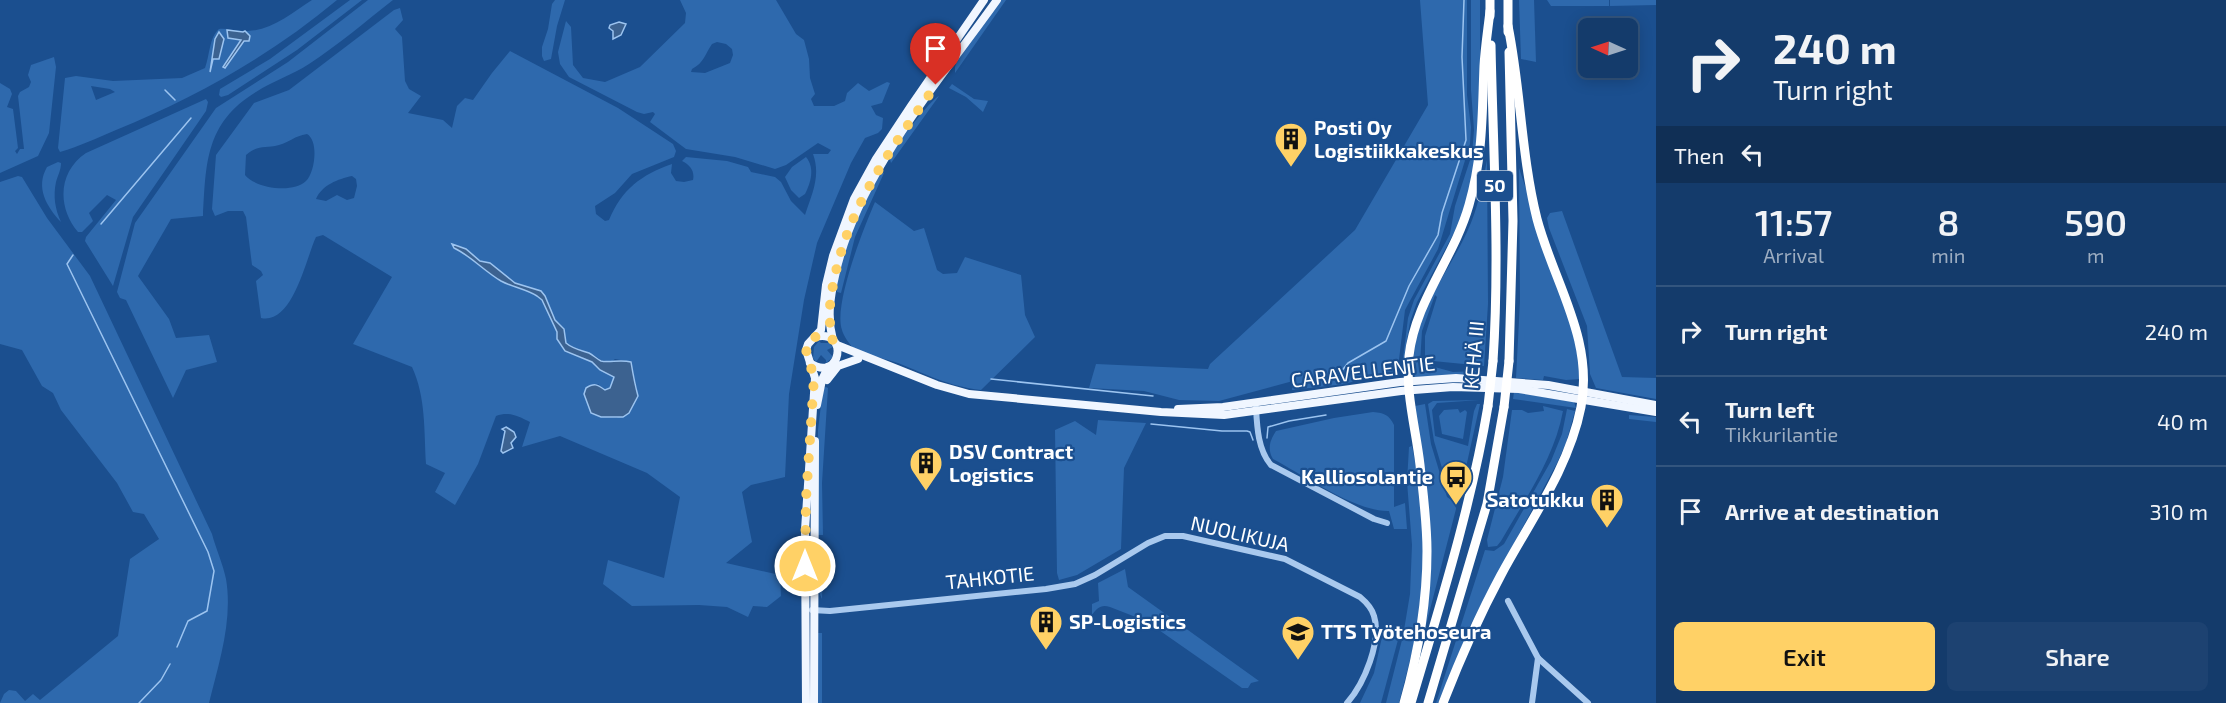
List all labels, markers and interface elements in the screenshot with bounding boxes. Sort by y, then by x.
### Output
north arrow [1578,18,1638,78]
map controls [1578,18,1638,78]
text: 240 m [1773,22,1897,72]
pin [910,23,961,85]
icon: right [1674,24,1752,102]
icon: arrive [919,32,952,65]
text: Turn right [1773,73,1893,105]
place label: Posti Oy Logistiikkakeskus [1314,115,1484,162]
building icon: Posti Oy Logistiikkakeskus [1273,121,1309,168]
icon: left [1736,138,1769,171]
text: Then [1674,142,1724,168]
road number: 50 [1477,171,1513,201]
text: 11:57 [1755,200,1832,243]
text: 8 [1937,200,1959,243]
text: 590 [2064,200,2127,243]
text: Arrival [1763,243,1824,267]
text: min [1931,243,1965,267]
text: m [2087,243,2104,267]
icon: right [1674,315,1707,348]
text: Turn right [1725,318,1827,344]
text: 240 m [2145,318,2208,344]
street label: KEHÄ III [1458,320,1488,390]
street label: CARAVELLENTIE [1289,350,1436,392]
text: Turn left [1725,396,1814,422]
icon: left [1674,405,1707,438]
text: 40 m [2157,408,2208,434]
text: Tikkurilantie [1725,422,1838,446]
place label: DSV Contract Logistics [949,439,1073,486]
building icon: DSV Contract Logistics [908,445,944,492]
bus stop icon: Kalliosolantie [1438,459,1474,506]
place label: Kalliosolantie [1301,464,1433,488]
building icon: Satotukku [1589,482,1625,529]
place label: Satotukku [1487,487,1584,511]
icon: arrive [1674,495,1707,528]
text: Arrive at destination [1725,498,1939,524]
text: 310 m [2150,498,2208,524]
street label: NUOLIKUJA [1189,510,1292,556]
position arrow [773,534,837,598]
street label: TAHKOTIE [945,560,1035,594]
building icon: SP-Logistics [1028,604,1064,651]
place label: SP-Logistics [1069,609,1186,633]
school or university icon: TTS Työtehoseura [1280,614,1316,661]
place label: TTS Työtehoseura [1321,619,1491,644]
button: Exit [1674,622,1935,691]
button: Share [1947,622,2208,691]

